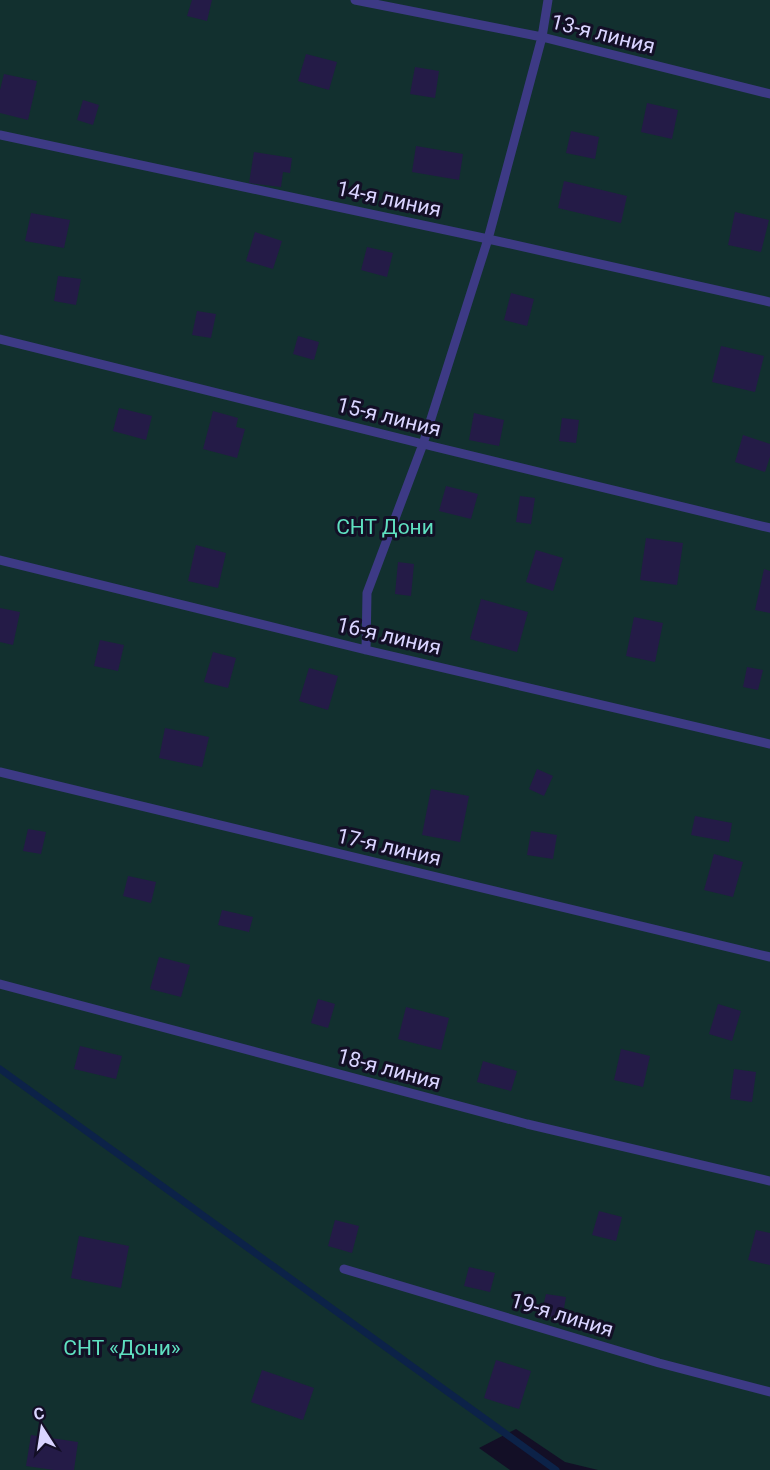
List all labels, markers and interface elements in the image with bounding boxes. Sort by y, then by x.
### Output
street label: 13-я линия [549,10,657,58]
street label: 14-я линия [335,176,443,222]
street label: 15-я линия [335,393,443,441]
park label: СНТ Дони [336,515,434,539]
street label: 16-я линия [335,612,443,660]
street label: 17-я линия [335,823,443,871]
street label: 18-я линия [335,1044,443,1094]
street label: 19-я линия [508,1288,616,1342]
park label: СНТ «Дони» [63,1336,181,1360]
north arrow [12,1398,72,1458]
text: С [32,1403,46,1424]

